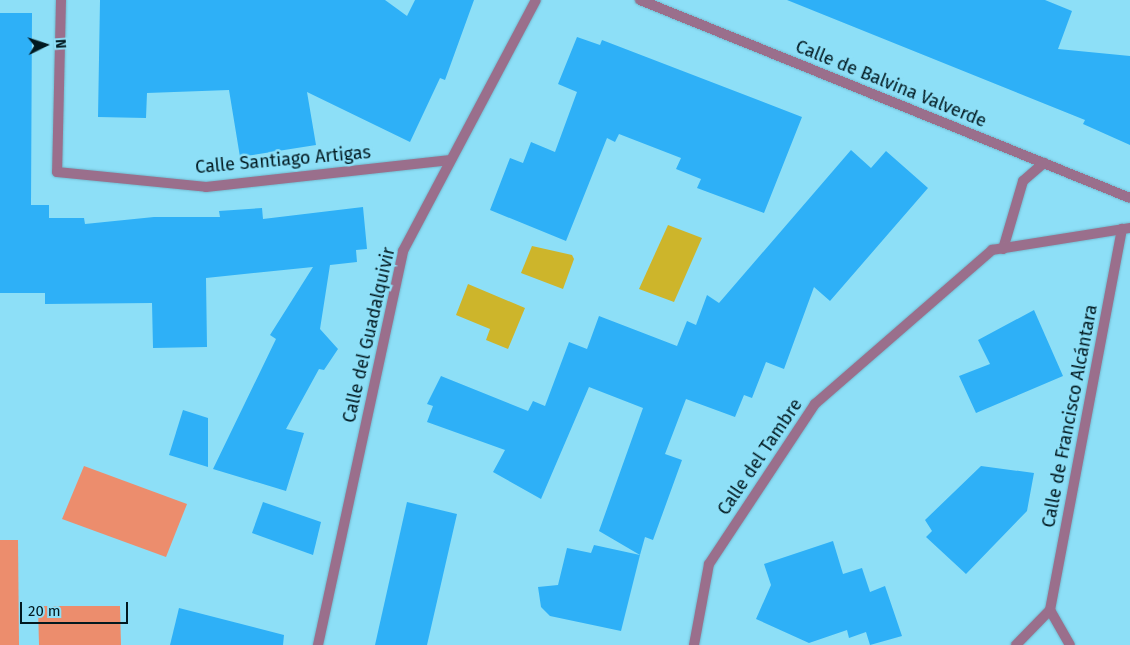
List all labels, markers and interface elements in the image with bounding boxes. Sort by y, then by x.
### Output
north arrow [20,20,70,70]
street label: Calle de Balvina Valverde [792,36,990,132]
text: N [52,39,69,49]
street label: Calle Santiago Artigas [194,142,372,178]
street label: Calle del Guadalquivir [338,245,400,425]
street label: Calle de Francisco Alcántara [1038,303,1102,529]
street label: Calle del Tambre [713,395,807,519]
scale bar [22,592,130,624]
text: 20 m [28,602,61,620]

